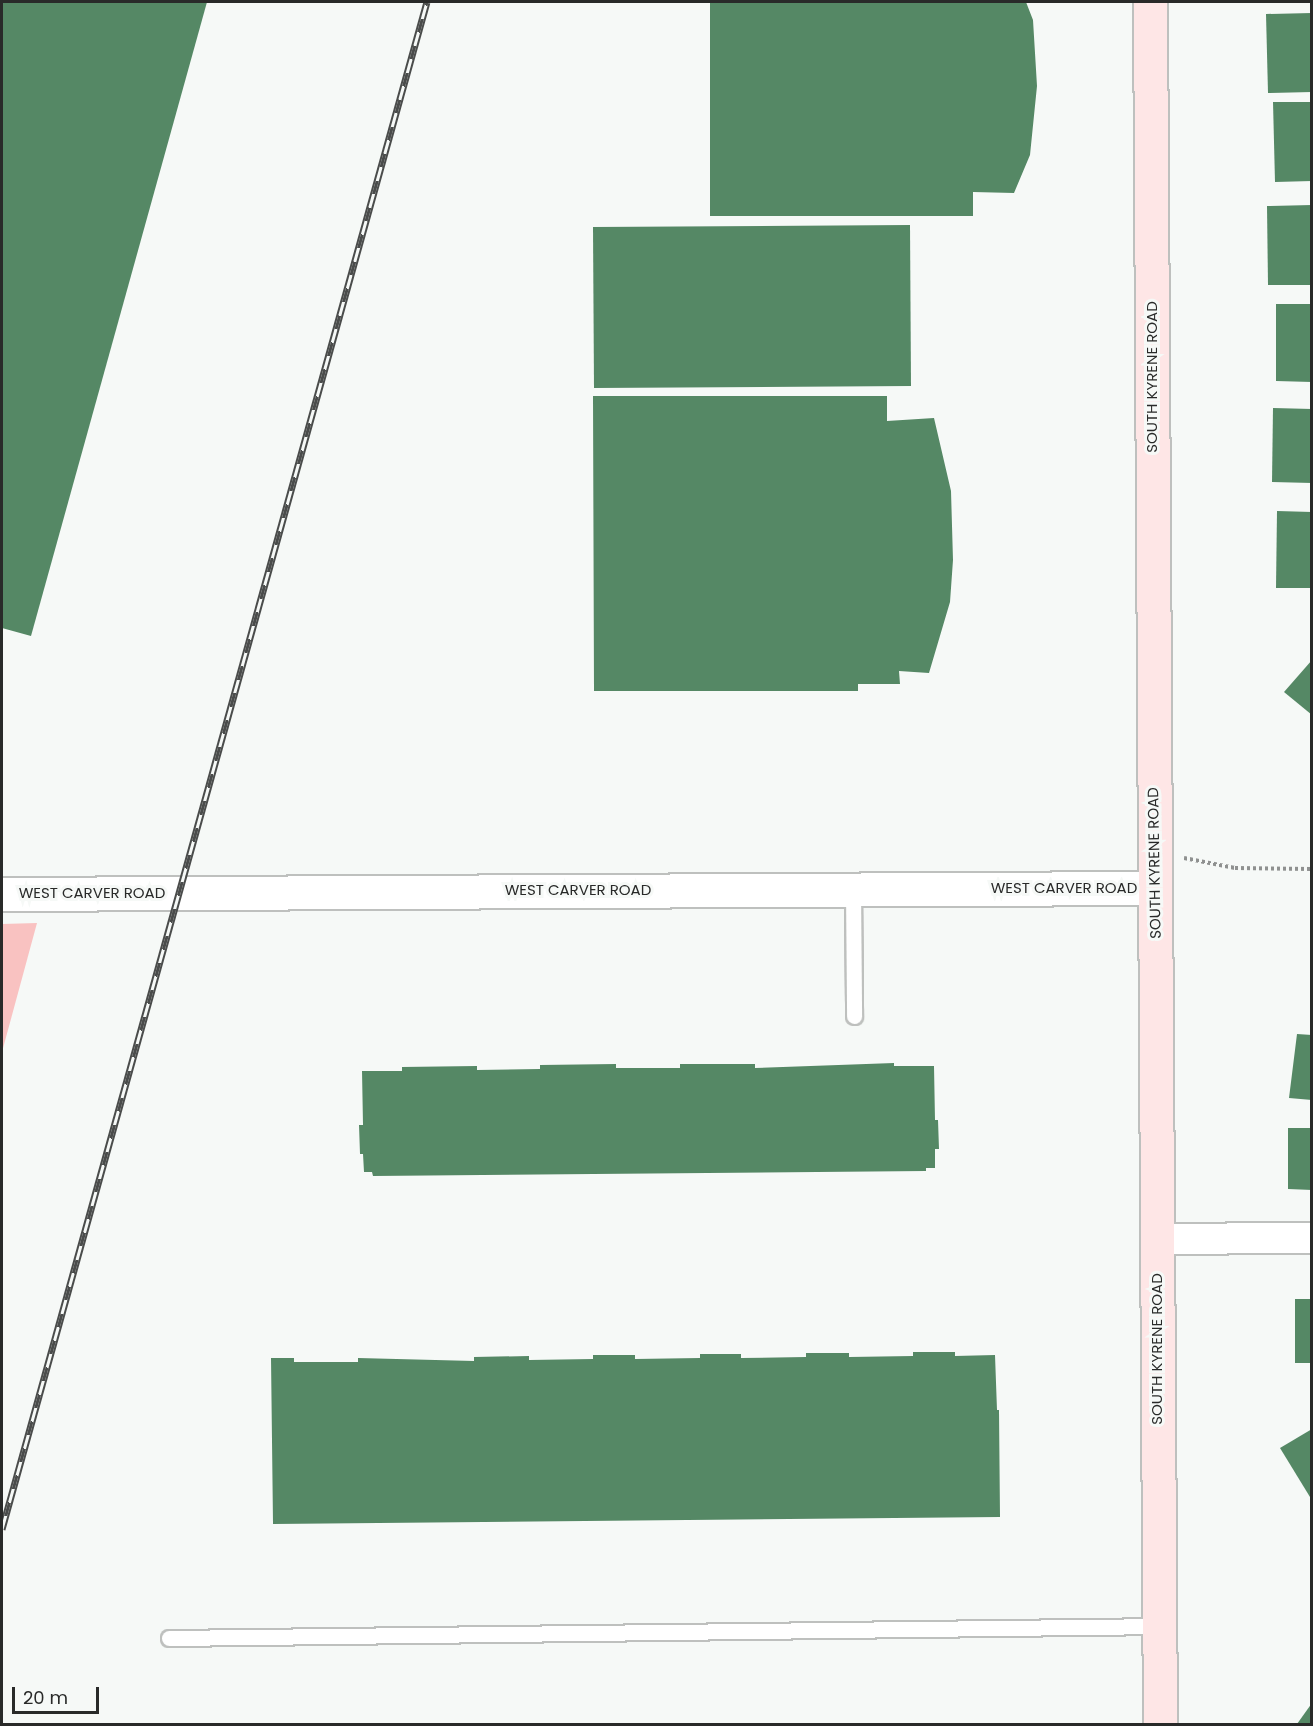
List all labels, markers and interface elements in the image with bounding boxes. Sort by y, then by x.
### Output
street label: SOUTH KYRENE ROAD [1143,301,1161,453]
street label: SOUTH KYRENE ROAD [1144,787,1164,939]
street label: WEST CARVER ROAD [991,879,1137,897]
street label: WEST CARVER ROAD [505,881,651,899]
street label: WEST CARVER ROAD [19,884,165,902]
street label: SOUTH KYRENE ROAD [1148,1273,1166,1425]
scale bar [15,1675,102,1713]
text: 20 m [23,1685,68,1710]

